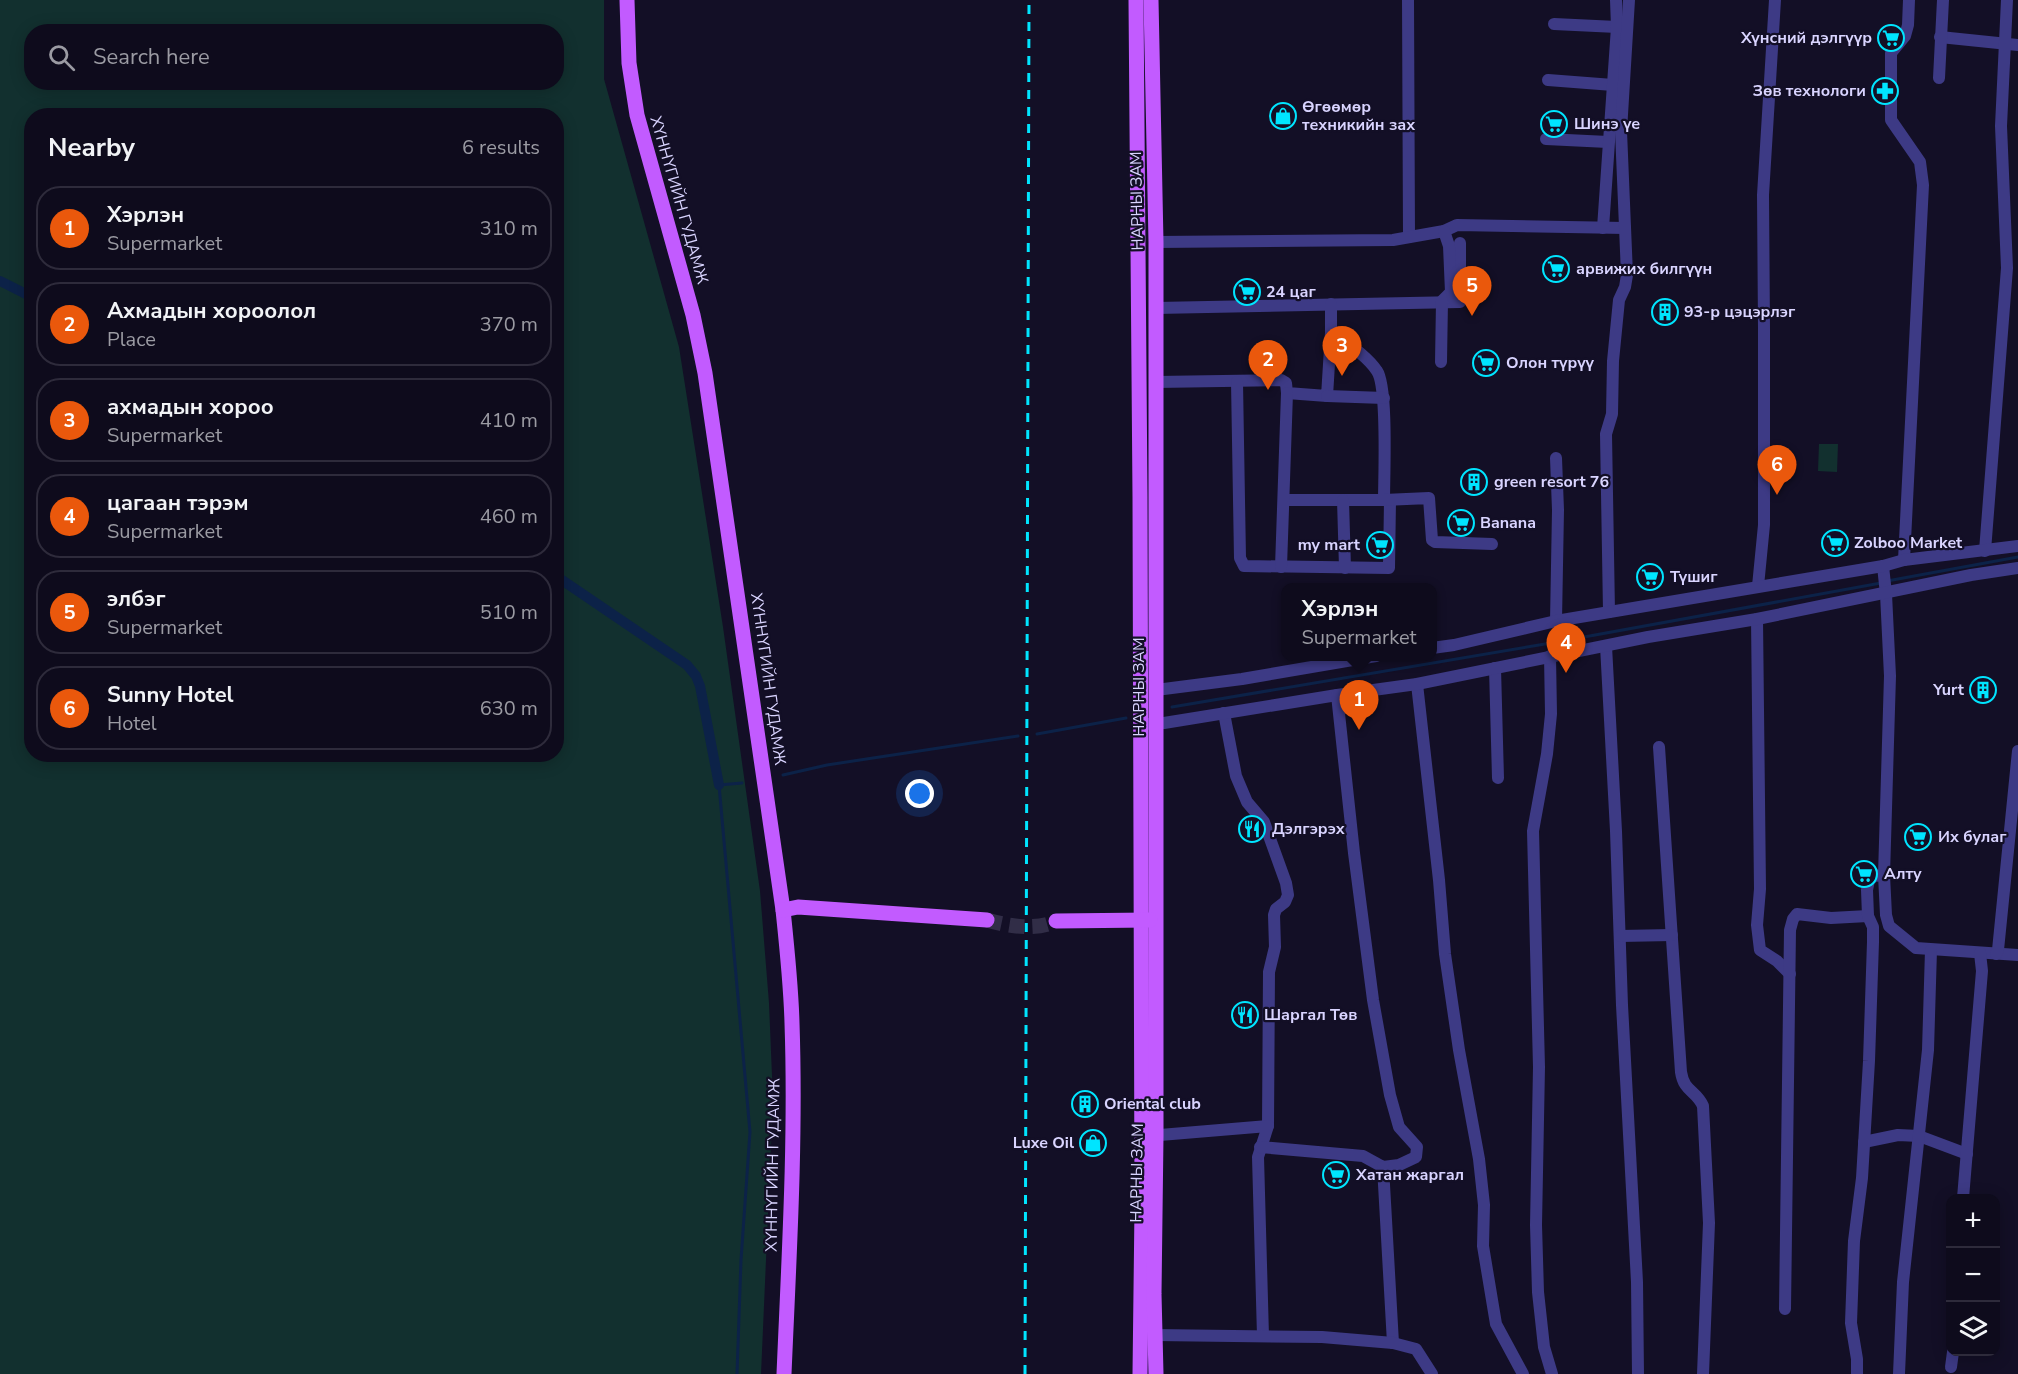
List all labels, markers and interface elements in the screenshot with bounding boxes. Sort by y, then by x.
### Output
supermarket icon: Хүнсний дэлгүүр [1876,23,1906,53]
search box [24,24,564,90]
place label: Хүнсний дэлгүүр [1740,27,1872,49]
icon: search [45,41,78,74]
text: Search here [93,42,210,72]
pharmacy icon: Зөв технологи [1870,76,1900,106]
place label: Зөв технологи [1753,80,1866,102]
place label: Өгөөмөр техникийн зах [1302,96,1415,136]
shop icon: Өгөөмөр техникийн зах [1268,101,1298,131]
supermarket icon: Шинэ үе [1539,109,1569,139]
street label: ХҮННҮГИЙН ГУДАМЖ [644,113,714,287]
place label: Шинэ үе [1574,113,1640,135]
text: Nearby [48,130,135,165]
text: 6 results [462,134,540,161]
street label: НАРНЫ ЗАМ [1125,151,1149,251]
text: Хэрлэн [107,200,184,230]
text: 1 [64,215,76,242]
text: 310 m [480,215,538,242]
text: Supermarket [107,230,222,257]
supermarket icon: арвижих билгүүн [1541,254,1571,284]
place label: арвижих билгүүн [1576,258,1712,280]
pin: 5 [1452,266,1492,316]
supermarket icon: 24 цаг [1232,277,1262,307]
place label: 24 цаг [1266,281,1316,303]
text: Ахмадын хороолол [107,296,316,326]
building icon: 93-р цэцэрлэг [1650,297,1680,327]
place label: 93-р цэцэрлэг [1684,301,1796,323]
text: 2 [64,311,76,338]
text: 370 m [480,311,538,338]
text: Place [107,326,156,353]
pin: 3 [1322,326,1362,376]
pin: 2 [1248,340,1288,390]
supermarket icon: Олон түрүү [1471,348,1501,378]
place label: Олон түрүү [1506,352,1595,374]
text: ахмадын хороо [107,392,274,422]
text: 3 [64,407,76,434]
text: 410 m [480,407,538,434]
text: Supermarket [107,422,222,449]
pin: 6 [1758,446,1796,495]
building icon: green resort 76 [1459,467,1489,497]
place label: green resort 76 [1494,471,1609,493]
text: цагаан тэрэм [107,488,249,518]
text: 4 [64,503,76,530]
text: 460 m [480,503,538,530]
supermarket icon: Banana [1446,508,1476,538]
place label: Banana [1480,512,1536,534]
text: Supermarket [107,518,222,545]
supermarket icon: Zolboo Market [1820,528,1850,558]
supermarket icon: my mart [1365,530,1395,560]
place label: Zolboo Market [1854,532,1963,554]
place label: my mart [1298,534,1361,556]
supermarket icon: Түшиг [1635,562,1665,592]
place label: Түшиг [1670,566,1718,588]
popup [1281,583,1437,661]
text: элбэг [107,584,165,614]
street label: ХҮННҮГИЙН ГУДАМЖ [745,591,791,767]
text: Хэрлэн [1301,594,1379,624]
text: 5 [64,599,76,626]
text: 510 m [480,599,538,626]
text: Supermarket [107,614,222,641]
text: Supermarket [1301,624,1417,651]
pin: 4 [1546,624,1586,673]
street label: НАРНЫ ЗАМ [1128,637,1150,737]
building icon: Yurt [1968,675,1998,705]
place label: Yurt [1932,679,1965,701]
text: Sunny Hotel [107,680,234,710]
pin: 1 [1340,680,1378,730]
text: 6 [64,695,76,722]
text: 630 m [480,695,538,722]
text: Hotel [107,710,157,737]
your location [905,779,934,808]
restaurant icon: Дэлгэрэх [1237,814,1267,844]
place label: Дэлгэрэх [1272,818,1345,840]
supermarket icon: Их булаг [1903,822,1933,852]
place label: Их булаг [1938,826,2007,848]
supermarket icon: Алту [1849,859,1879,889]
place label: Алту [1884,863,1922,885]
restaurant icon: Шаргал Төв [1230,1000,1260,1030]
place label: Шаргал Төв [1264,1004,1357,1026]
street label: ХҮННҮГИЙН ГУДАМЖ [760,1077,786,1252]
building icon: Oriental club [1070,1089,1100,1119]
place label: Oriental club [1104,1093,1201,1115]
street label: НАРНЫ ЗАМ [1125,1123,1149,1223]
shop icon: Luxe Oil [1078,1128,1108,1158]
place label: Luxe Oil [1013,1132,1074,1154]
supermarket icon: Хатан жаргал [1321,1160,1351,1190]
place label: Хатан жаргал [1355,1164,1464,1186]
map controls [1946,1194,2000,1356]
button: + [1946,1194,2000,1248]
button: − [1946,1248,2000,1302]
button: layers [1946,1302,2000,1356]

